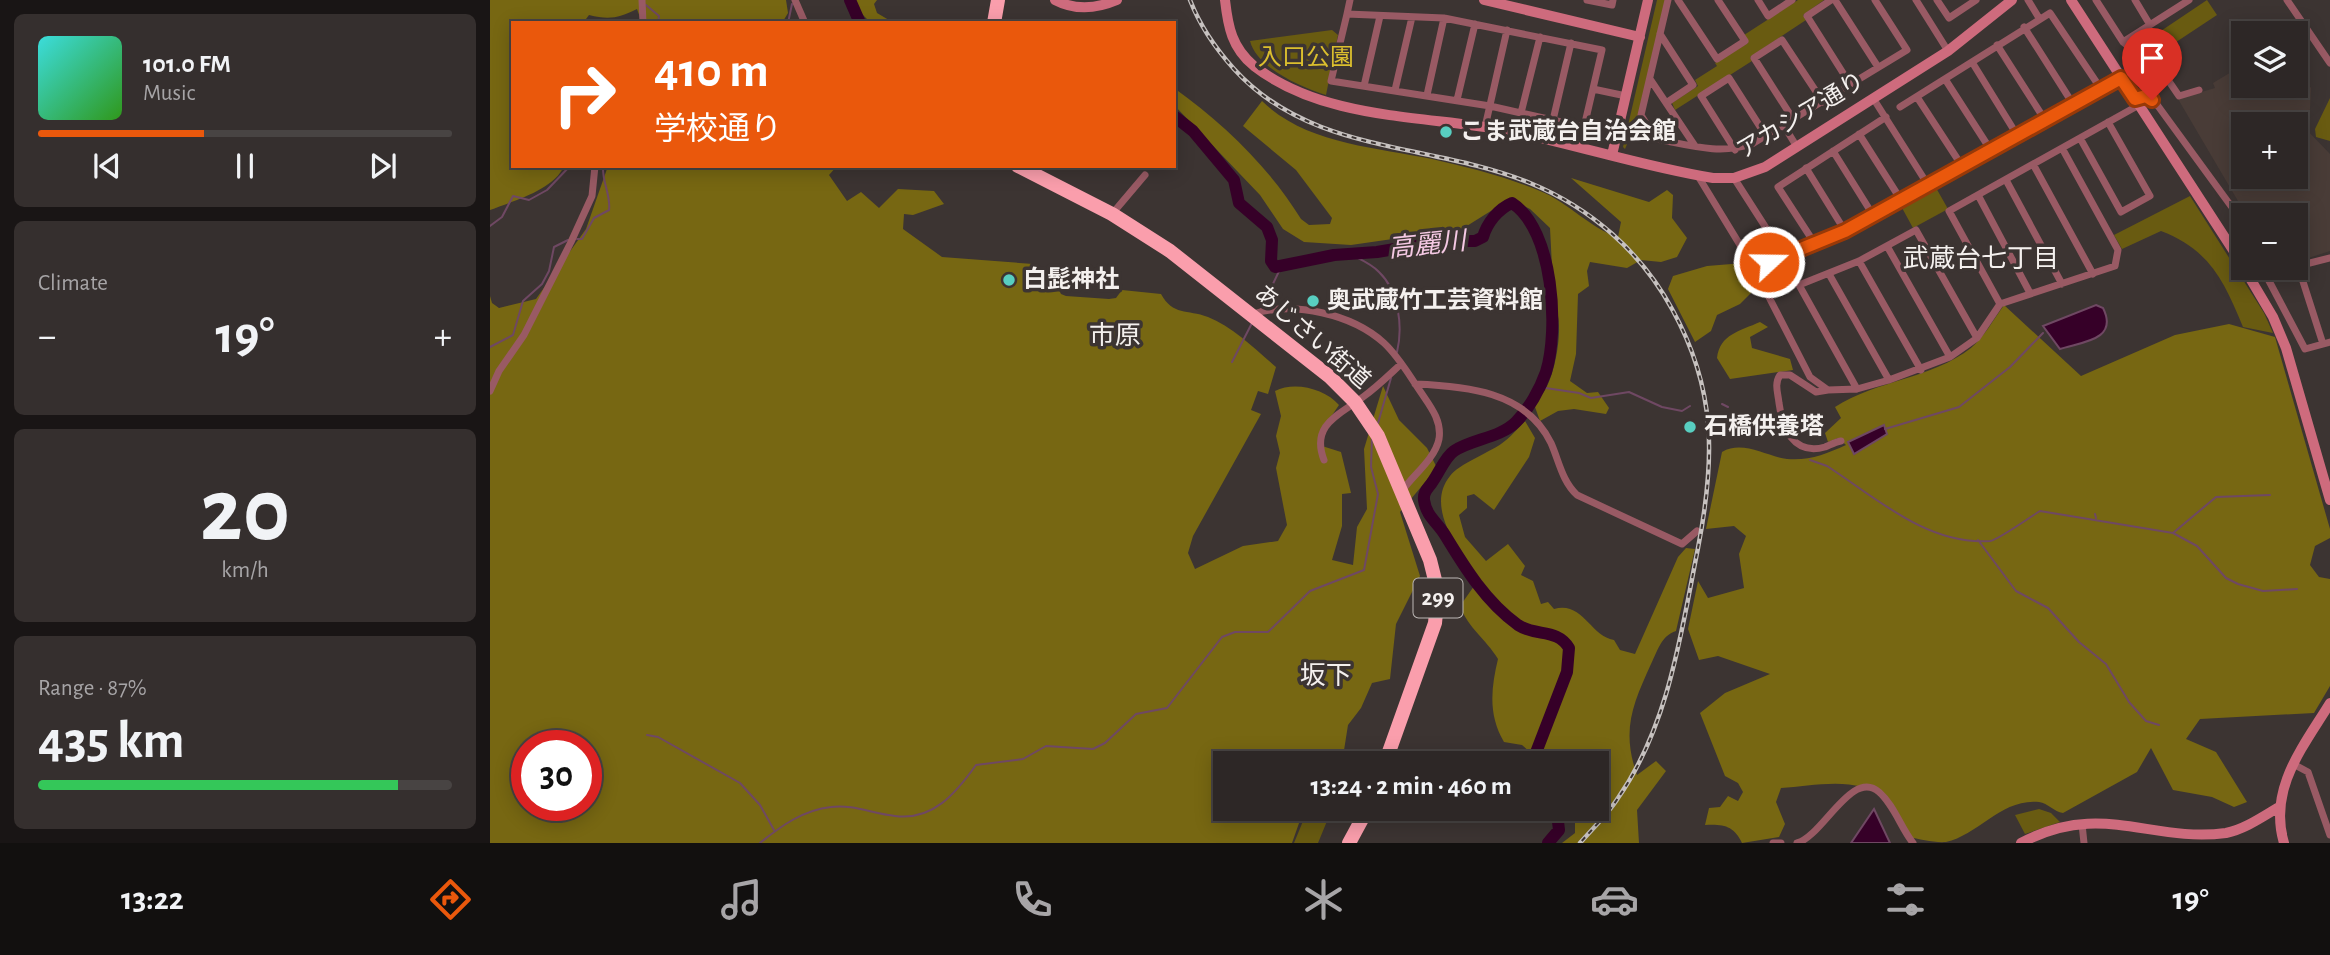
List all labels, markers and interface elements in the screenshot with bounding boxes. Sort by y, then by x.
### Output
map controls [2231,21,2308,280]
button: layers [2231,21,2308,98]
pin [2122,28,2182,100]
icon: arrive [2133,39,2171,77]
park label: 入口公園 [1258,45,1354,70]
text: 410 m [654,47,769,96]
icon: right [539,49,630,140]
text: 101.0 FM [143,51,231,77]
street label: アカシア通り [1733,68,1869,163]
text: Music [143,82,195,105]
button: + [2231,112,2308,189]
text: 学校通り [654,113,782,145]
place label: こま武蔵台自治会館 [1460,118,1676,144]
marker: こま武蔵台自治会館 [1438,124,1454,140]
icon: previous [88,147,126,185]
icon: pause [226,147,264,185]
icon: next [364,147,402,185]
button: − [2231,203,2308,280]
position arrow [1732,225,1806,299]
water label: 高麗川 [1387,227,1470,262]
district label: 武蔵台七丁目 [1903,245,2059,272]
place label: 白髭神社 [1023,266,1119,292]
text: Climate [38,272,108,295]
marker: 白髭神社 [1001,272,1017,288]
street label: あじさい街道 [1250,279,1376,393]
place label: 奥武蔵竹工芸資料館 [1327,287,1543,313]
marker: 奥武蔵竹工芸資料館 [1305,293,1321,309]
text: 19° [215,310,275,362]
text: − [38,318,56,356]
text: + [434,318,452,356]
district label: 市原 [1089,322,1141,349]
place label: 石橋供養塔 [1704,413,1824,439]
marker: 石橋供養塔 [1682,419,1698,435]
text: 20 [200,466,290,557]
text: km/h [221,559,269,582]
road number: 299 [1413,578,1462,618]
district label: 坂下 [1300,662,1352,689]
text: Range · 87% [38,677,147,700]
text: 435 km [38,715,185,767]
speed limit sign: 30 [511,730,602,821]
text: 13:24 · 2 min · 460 m [1310,773,1512,799]
icon: directions [426,875,475,924]
icon: music [717,875,766,924]
icon: phone [1008,875,1057,924]
icon: climate [1299,875,1348,924]
icon: car [1590,875,1639,924]
icon: filters [1881,875,1930,924]
text: 13:22 [121,883,184,915]
text: 19° [2173,883,2209,915]

